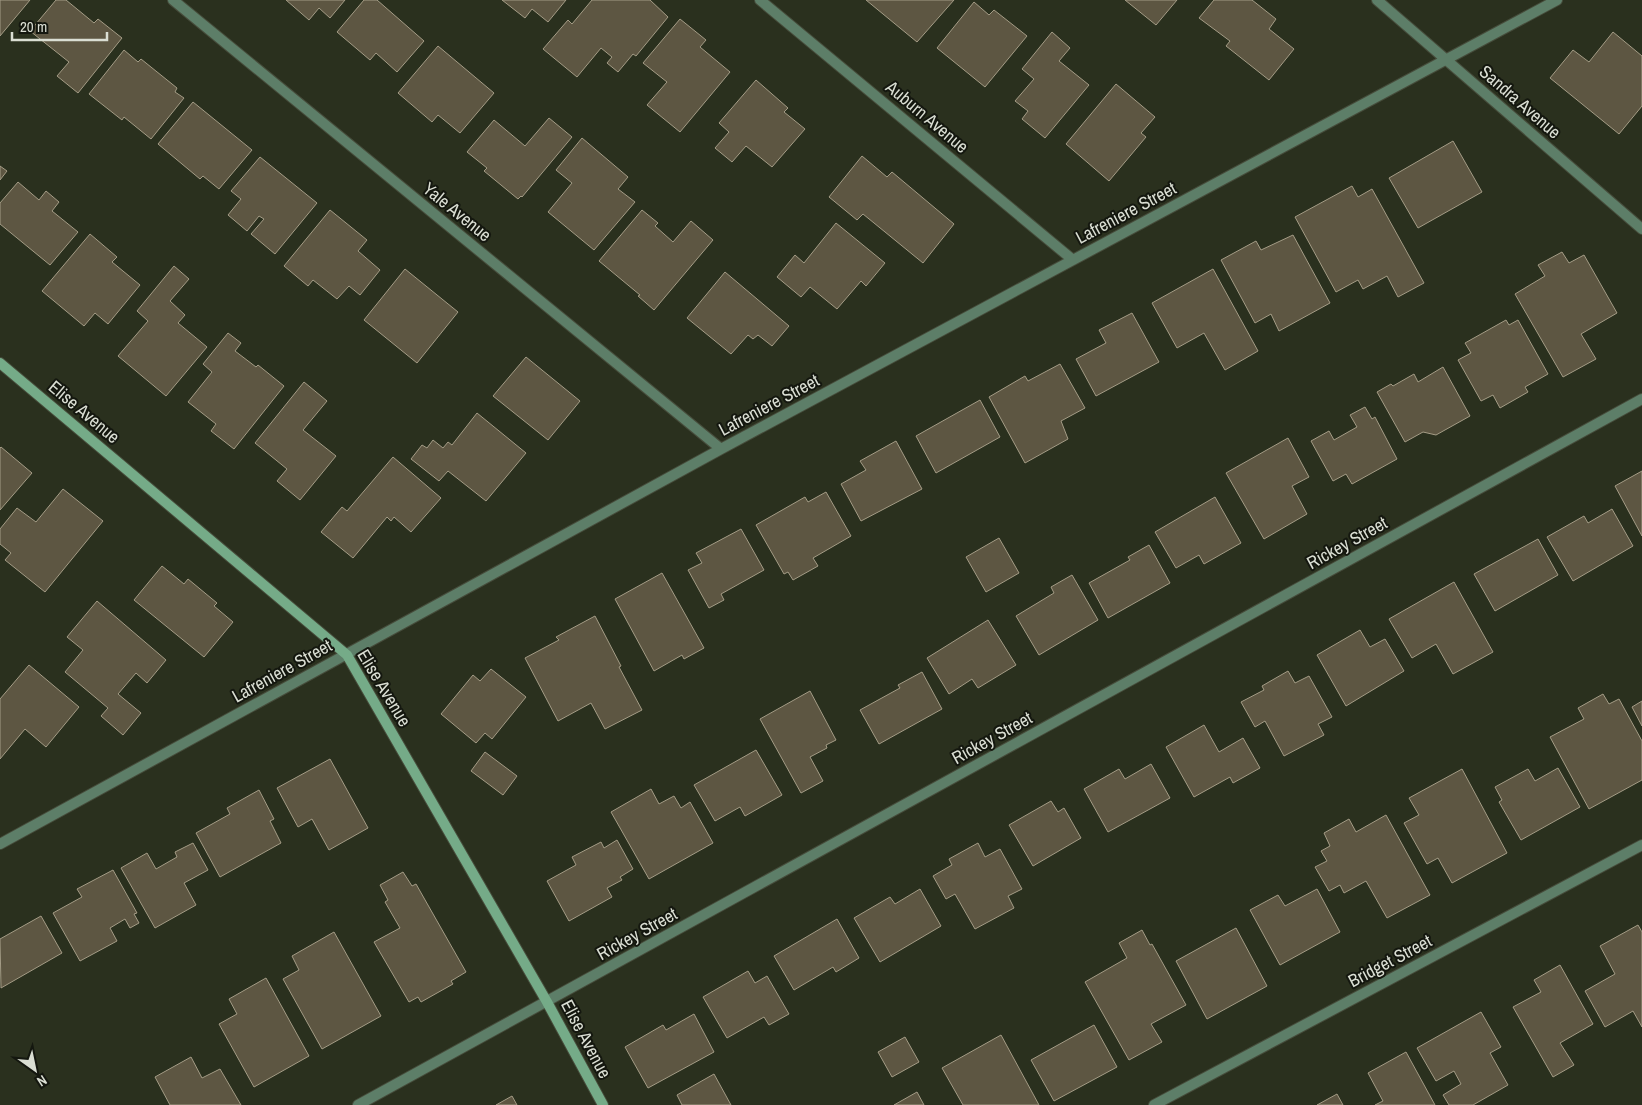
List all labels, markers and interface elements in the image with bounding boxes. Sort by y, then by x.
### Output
scale bar [12,10,108,42]
text: 20 m [20,16,47,37]
street label: Sandra Avenue [1474,59,1567,144]
street label: Auburn Avenue [880,74,974,159]
street label: Yale Avenue [418,176,497,247]
street label: Lafreniere Street [1071,176,1181,250]
street label: Lafreniere Street [714,368,824,442]
street label: Elise Avenue [43,374,125,449]
street label: Rickey Street [1302,510,1392,575]
street label: Lafreniere Street [227,633,336,708]
street label: Elise Avenue [352,644,417,731]
street label: Rickey Street [947,705,1037,770]
street label: Rickey Street [592,901,682,966]
street label: Bridget Street [1344,928,1436,993]
street label: Elise Avenue [555,995,618,1083]
north arrow [10,1045,60,1095]
text: N [34,1071,50,1091]

